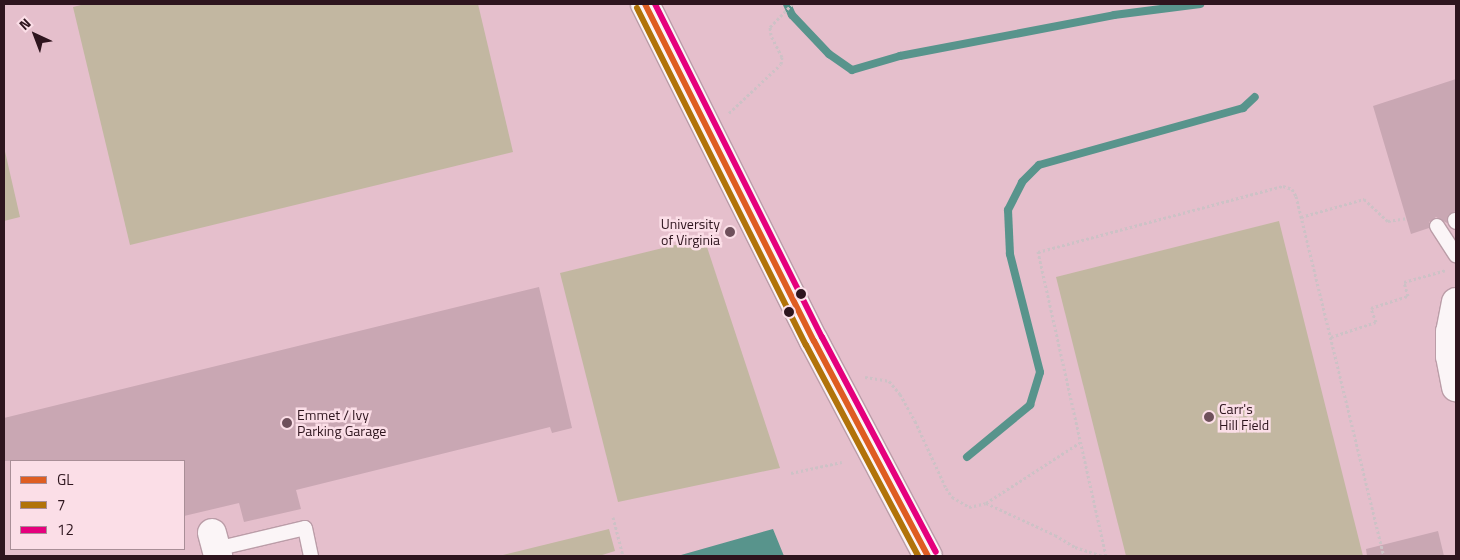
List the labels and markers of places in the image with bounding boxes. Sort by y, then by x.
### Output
place label: University of Virginia [661,216,720,248]
marker: University of Virginia [724,226,736,238]
unlabelled marker [796,289,806,299]
unlabelled marker [784,307,794,317]
place label: Carr's Hill Field [1219,401,1269,434]
place label: Emmet / Ivy Parking Garage [297,407,386,440]
marker: Carr's Hill Field [1203,411,1215,423]
marker: Emmet / Ivy Parking Garage [281,417,293,429]

